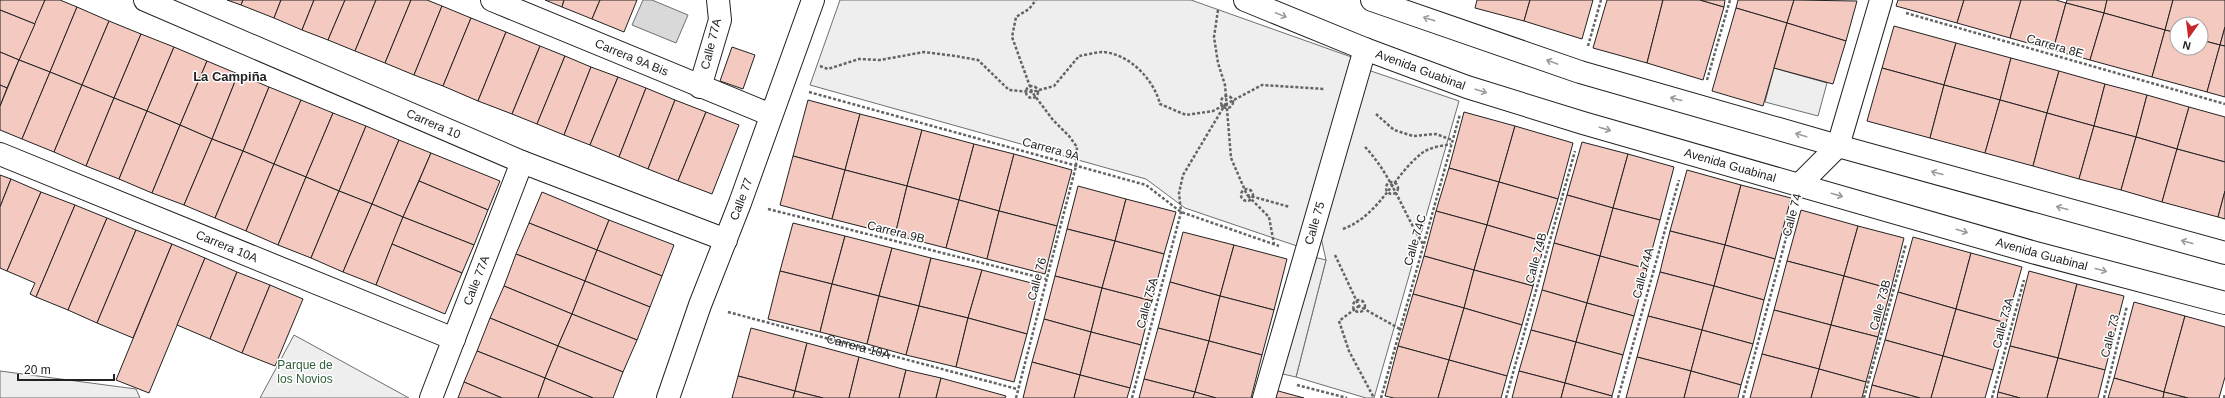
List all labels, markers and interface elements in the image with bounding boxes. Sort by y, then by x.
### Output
one-way arrow [1274,11,1286,19]
one-way arrow [1423,15,1436,22]
north arrow [2169,16,2209,56]
street label: Calle 77A [698,17,724,71]
street label: Carrera 8E [2025,31,2085,61]
street label: Carrera 9A Bis [593,36,670,79]
text: N [2181,39,2192,52]
street label: Avenida Guabinal [1374,47,1467,93]
one-way arrow [1545,58,1558,65]
district label: La Campiña [193,69,268,84]
one-way arrow [1474,88,1487,95]
one-way arrow [1670,95,1683,102]
street label: Carrera 10 [404,106,463,142]
one-way arrow [1598,126,1611,133]
one-way arrow [1795,131,1808,138]
street label: Carrera 9A [1021,135,1081,163]
street label: Avenida Guabinal [1683,145,1778,185]
one-way arrow [1930,169,1943,177]
street label: Calle 77 [727,176,756,222]
street label: Calle 74 [1780,192,1805,238]
one-way arrow [1831,192,1844,199]
street label: Calle 75 [1302,200,1328,246]
one-way arrow [2056,204,2069,211]
street label: Calle 74C [1401,212,1429,267]
street label: Carrera 9B [866,218,926,246]
street label: Carrera 10A [194,228,260,265]
one-way arrow [1956,228,1969,235]
street label: Calle 74B [1523,231,1549,285]
street label: Avenida Guabinal [1994,235,2089,273]
one-way arrow [2181,238,2194,245]
street label: Calle 74A [1630,246,1656,300]
street label: Calle 77A [460,254,492,307]
street label: Calle 76 [1025,256,1050,302]
one-way arrow [2094,267,2107,274]
street label: Calle 75A [1134,276,1160,330]
street label: Calle 73B [1867,278,1893,332]
street label: Calle 73A [1990,296,2016,350]
street label: Calle 73 [2098,313,2122,359]
street label: Carrera 10A [825,332,892,362]
scale bar [18,356,114,382]
park label: Parque de los Novios [277,358,333,386]
text: 20 m [24,363,51,377]

